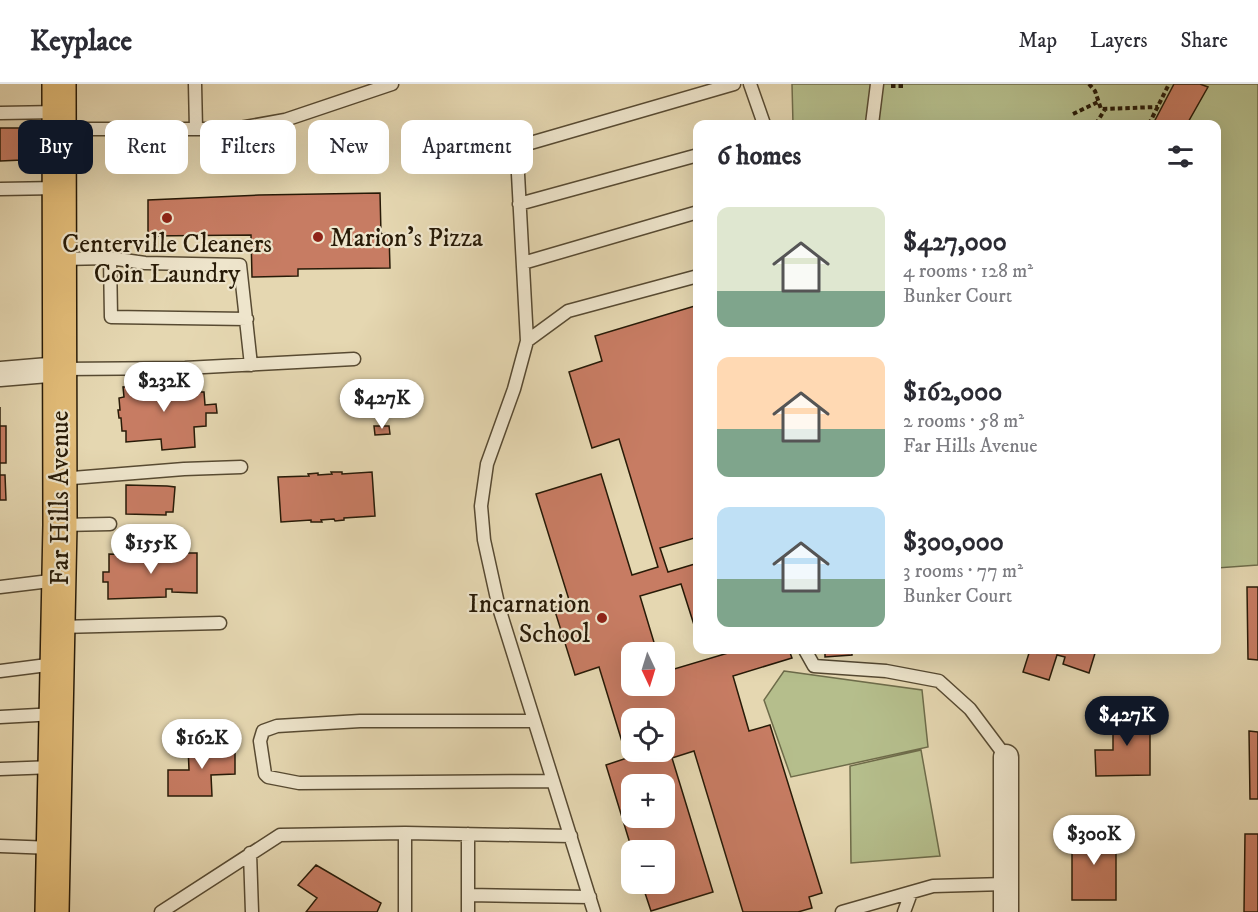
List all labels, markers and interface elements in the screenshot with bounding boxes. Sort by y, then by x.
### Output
text: Keyplace [30,24,132,59]
text: Map [1018,28,1057,54]
text: Layers [1090,28,1148,54]
text: Share [1181,28,1228,54]
chip: Buy [18,120,93,174]
chip: Rent [105,120,188,174]
chip: Filters [200,120,296,174]
chip: New [308,120,389,174]
chip: Apartment [401,120,533,174]
text: 6 homes [717,140,801,173]
icon: filters [1164,140,1197,173]
marker: Centerville Cleaners Coin Laundry [160,211,174,225]
place label: Marion's Pizza [330,222,483,255]
text: $427,000 [903,226,1007,259]
place label: Centerville Cleaners Coin Laundry [62,228,272,291]
marker: Marion's Pizza [311,230,325,244]
icon: home [765,231,837,303]
text: 4 rooms · 128 m² [903,259,1033,284]
text: Bunker Court [903,284,1012,309]
pin: $232K [122,362,206,413]
text: $232K [138,369,190,394]
text: $162,000 [903,376,1002,409]
pin: $427K [340,379,424,430]
icon: home [765,381,837,453]
text: $427K [354,386,410,411]
text: 2 rooms · 58 m² [903,409,1024,434]
street label: Far Hills Avenue [44,411,77,585]
text: Far Hills Avenue [903,434,1037,459]
pin: $155K [109,524,193,575]
text: $300,000 [903,526,1004,559]
text: $155K [125,531,177,556]
icon: home [765,531,837,603]
text: 3 rooms · 77 m² [903,559,1023,584]
text: Bunker Court [903,584,1012,609]
place label: Incarnation School [468,588,590,651]
marker: Incarnation School [595,611,609,625]
north arrow [621,642,675,696]
map controls [621,642,675,894]
pin: $427K [1085,696,1169,747]
text: $427K [1099,703,1155,728]
button: locate [621,708,675,762]
pin: $162K [160,719,244,770]
text: $162K [176,726,228,751]
button: + [621,774,675,828]
pin: $300K [1052,815,1136,866]
text: $300K [1067,822,1121,847]
button: − [621,840,675,894]

